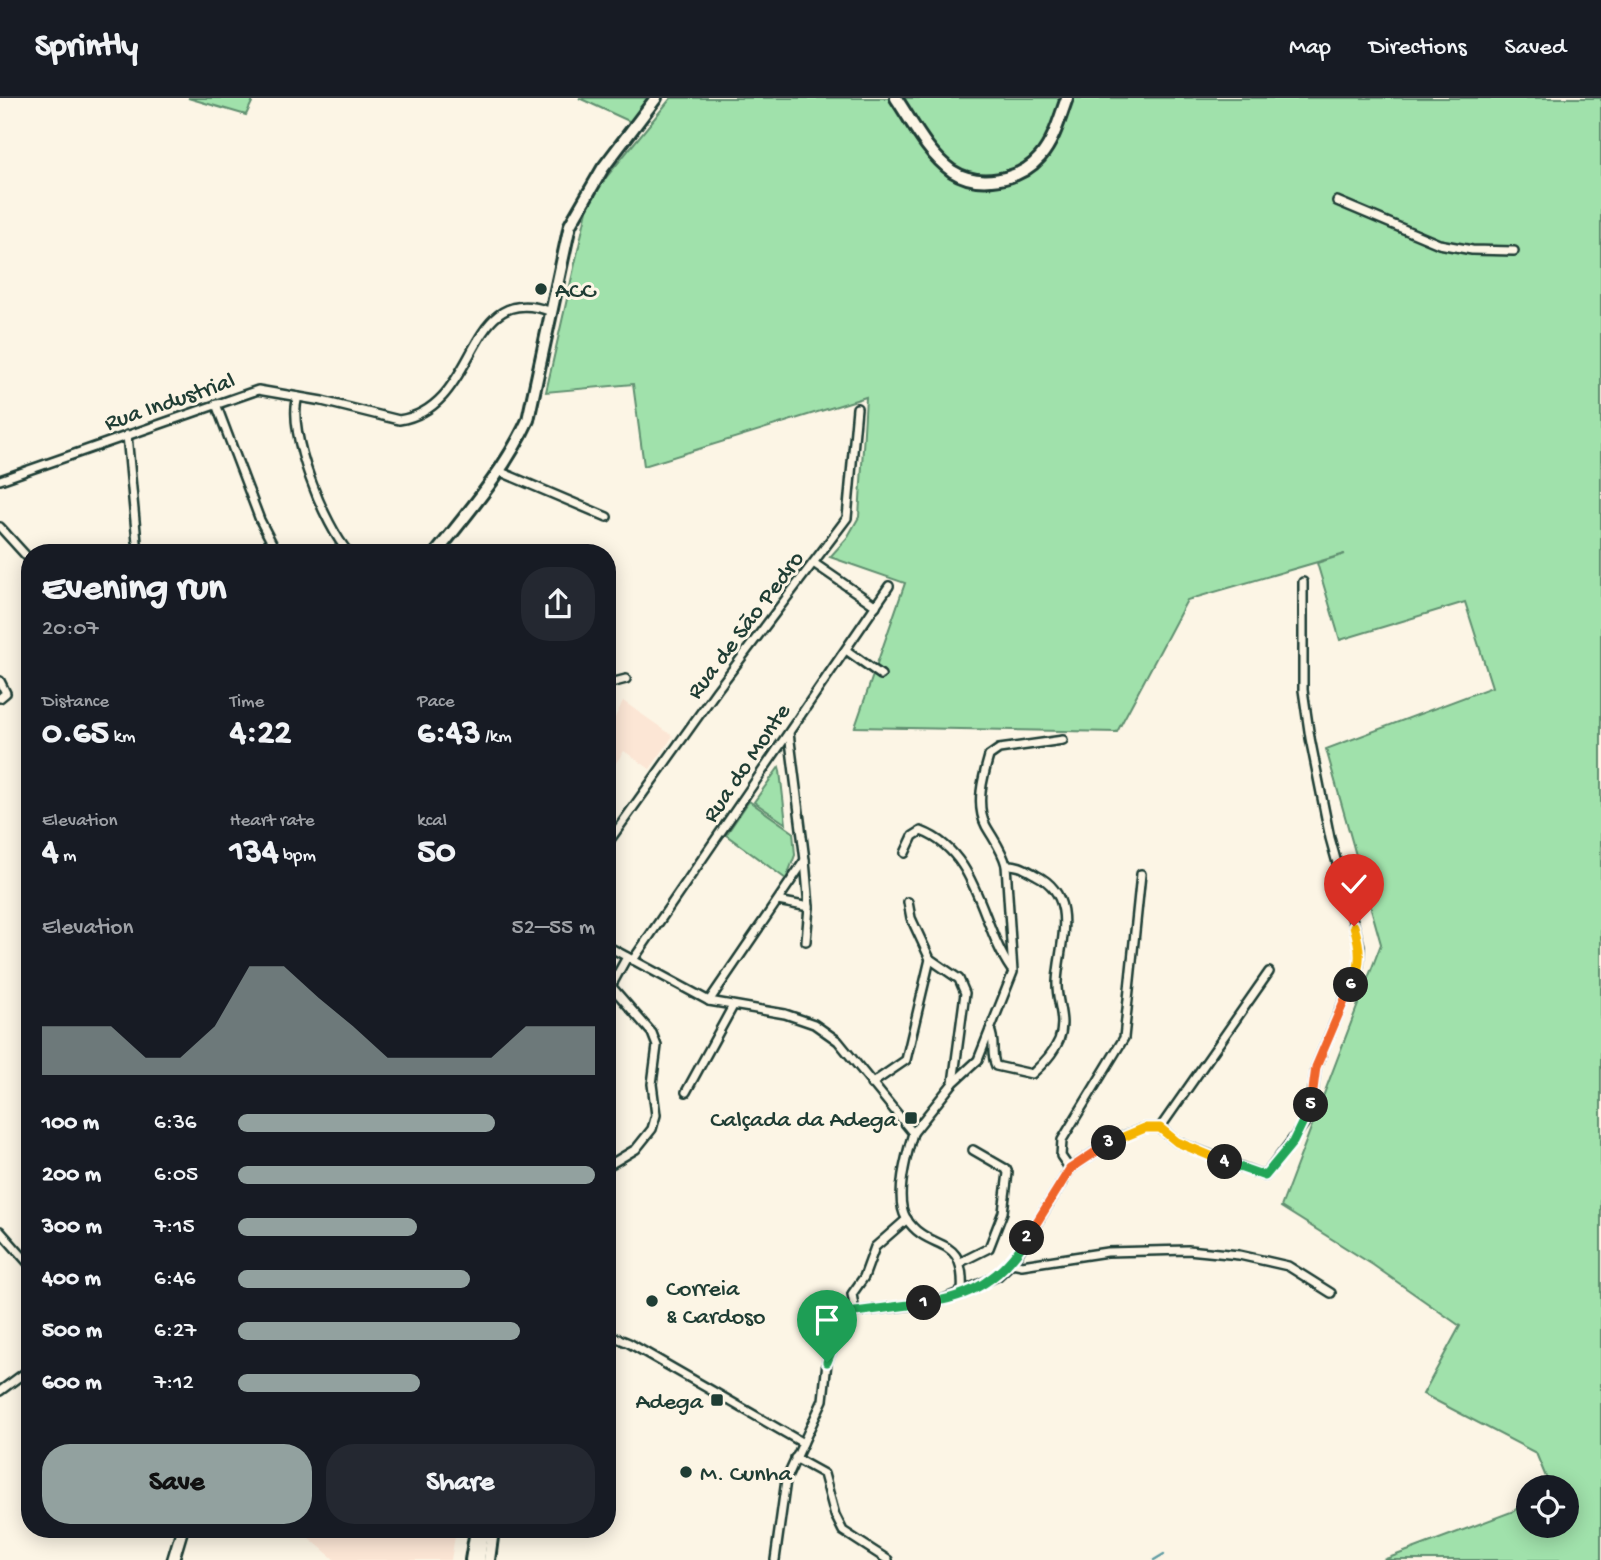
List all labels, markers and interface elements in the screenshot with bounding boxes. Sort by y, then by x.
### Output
text: Sprintly [35,29,138,67]
text: Map [1289,34,1331,63]
text: Directions [1369,34,1467,63]
text: Saved [1505,34,1566,63]
place label: ACC [555,278,597,307]
marker: ACC [533,281,549,297]
street label: Rua Industrial [101,367,239,439]
street label: Rua de São Pedro [682,546,812,706]
button: share [521,567,595,641]
text: Evening run [42,568,226,612]
text: 20:07 [42,616,99,643]
text: Distance [42,691,109,714]
text: Time [230,691,264,714]
text: Pace [417,691,455,714]
street label: Rua do Monte [697,698,799,829]
text: 0.65 [42,714,109,755]
text: 4:22 [230,714,292,755]
text: 6:43 [417,714,481,755]
text: km [109,726,135,749]
text: /km [481,726,512,749]
text: Elevation [42,810,118,833]
text: Heart rate [230,810,315,833]
text: kcal [417,810,447,833]
text: 4 [42,833,59,874]
text: 134 [230,833,279,874]
text: 50 [417,833,456,874]
text: m [59,845,77,868]
text: bpm [279,845,316,868]
pin [1324,854,1384,926]
icon: check [1335,865,1373,903]
text: Elevation [42,915,133,942]
text: 52–55 m [512,915,595,942]
pin: 6 [1334,968,1368,1002]
text: 6 [1346,973,1355,996]
pin: 5 [1294,1088,1328,1122]
text: 5 [1306,1093,1316,1116]
place label: Calçada da Adega [710,1107,898,1136]
text: 100 m [42,1110,99,1137]
text: 6:36 [154,1110,196,1137]
marker: Calçada da Adega [903,1110,919,1126]
pin: 3 [1092,1126,1126,1160]
text: 3 [1104,1131,1113,1154]
pin: 4 [1208,1144,1242,1180]
text: 4 [1220,1150,1229,1173]
text: 200 m [42,1162,101,1189]
text: 6:05 [154,1162,198,1189]
text: 300 m [42,1214,102,1241]
text: 7:15 [154,1214,195,1241]
pin: 2 [1010,1220,1044,1256]
text: 2 [1022,1226,1031,1249]
text: 400 m [42,1266,101,1293]
text: 6:46 [154,1266,195,1293]
place label: Correia & Cardoso [666,1276,765,1333]
pin: 1 [906,1286,942,1320]
pin [797,1290,857,1362]
text: 1 [920,1291,927,1314]
marker: Correia & Cardoso [644,1293,660,1309]
icon: arrive [808,1301,846,1339]
text: 500 m [42,1318,102,1345]
text: 6:27 [154,1318,196,1345]
text: 600 m [42,1370,102,1397]
text: 7:12 [154,1370,194,1397]
place label: Adega [635,1389,704,1418]
marker: Adega [709,1392,725,1408]
button: Save [42,1444,312,1524]
button: Share [326,1444,595,1524]
place label: M. Cunha [700,1461,792,1490]
marker: M. Cunha [678,1464,694,1480]
map controls [1516,1475,1579,1538]
button: locate [1516,1475,1579,1538]

